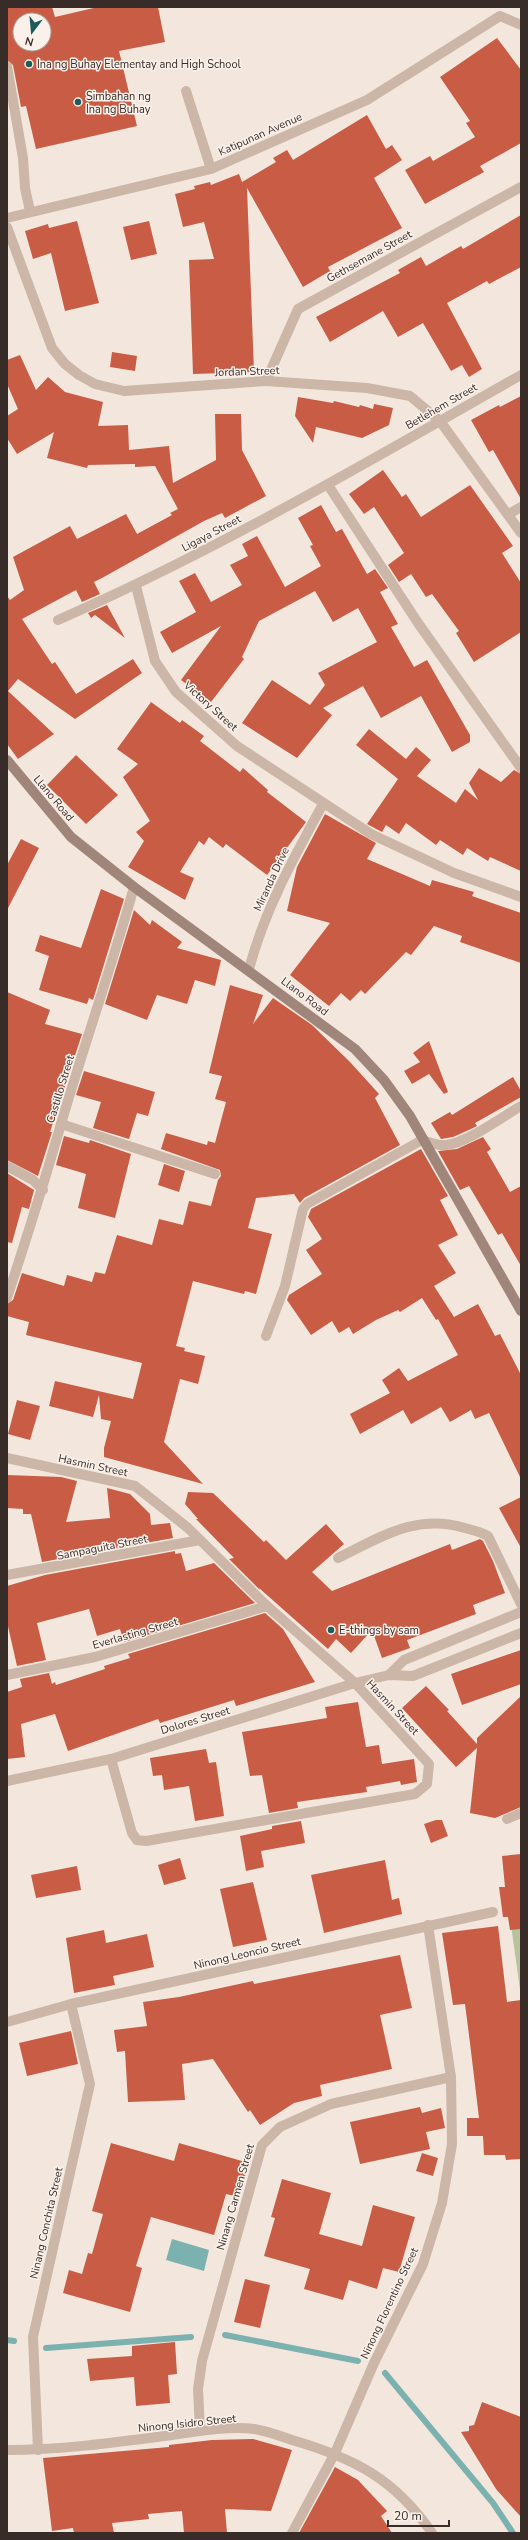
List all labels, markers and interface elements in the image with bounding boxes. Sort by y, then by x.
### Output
north arrow [12,12,52,52]
text: N [23,33,35,49]
place label: Ina ng Buhay Elementay and High School [37,57,242,72]
marker: Ina ng Buhay Elementay and High School [24,59,34,69]
place label: Simbahan ng Ina ng Buhay [86,89,151,117]
marker: Simbahan ng Ina ng Buhay [73,97,83,107]
street label: Katipunan Avenue [216,109,305,160]
street label: Gethsemane Street [324,227,415,286]
street label: Jordan Street [213,363,280,380]
street label: Betlehem Street [403,380,480,433]
street label: Ligaya Street [179,512,244,555]
street label: Victory Street [180,677,241,735]
street label: Llano Road [30,772,77,825]
street label: Miranda Drive [250,845,293,914]
street label: Llano Road [278,974,332,1019]
street label: Castillo Street [43,1053,78,1125]
street label: Hasmin Street [57,1451,129,1480]
street label: Sampaguita Street [56,1531,149,1564]
street label: Everlasting Street [91,1614,180,1653]
place label: E-things by sam [339,1623,419,1638]
marker: E-things by sam [326,1625,336,1635]
street label: Hasmin Street [363,1676,422,1738]
street label: Dolores Street [159,1703,232,1738]
street label: Ninong Leoncio Street [192,1934,302,1973]
street label: Ninang Carmen Street [213,2142,258,2252]
street label: Ninang Conchita Street [26,2166,67,2280]
street label: Ninong Florentino Street [357,2245,422,2361]
street label: Ninong Isidro Street [137,2411,237,2436]
scale bar [388,2502,449,2528]
text: 20 m [394,2508,422,2524]

